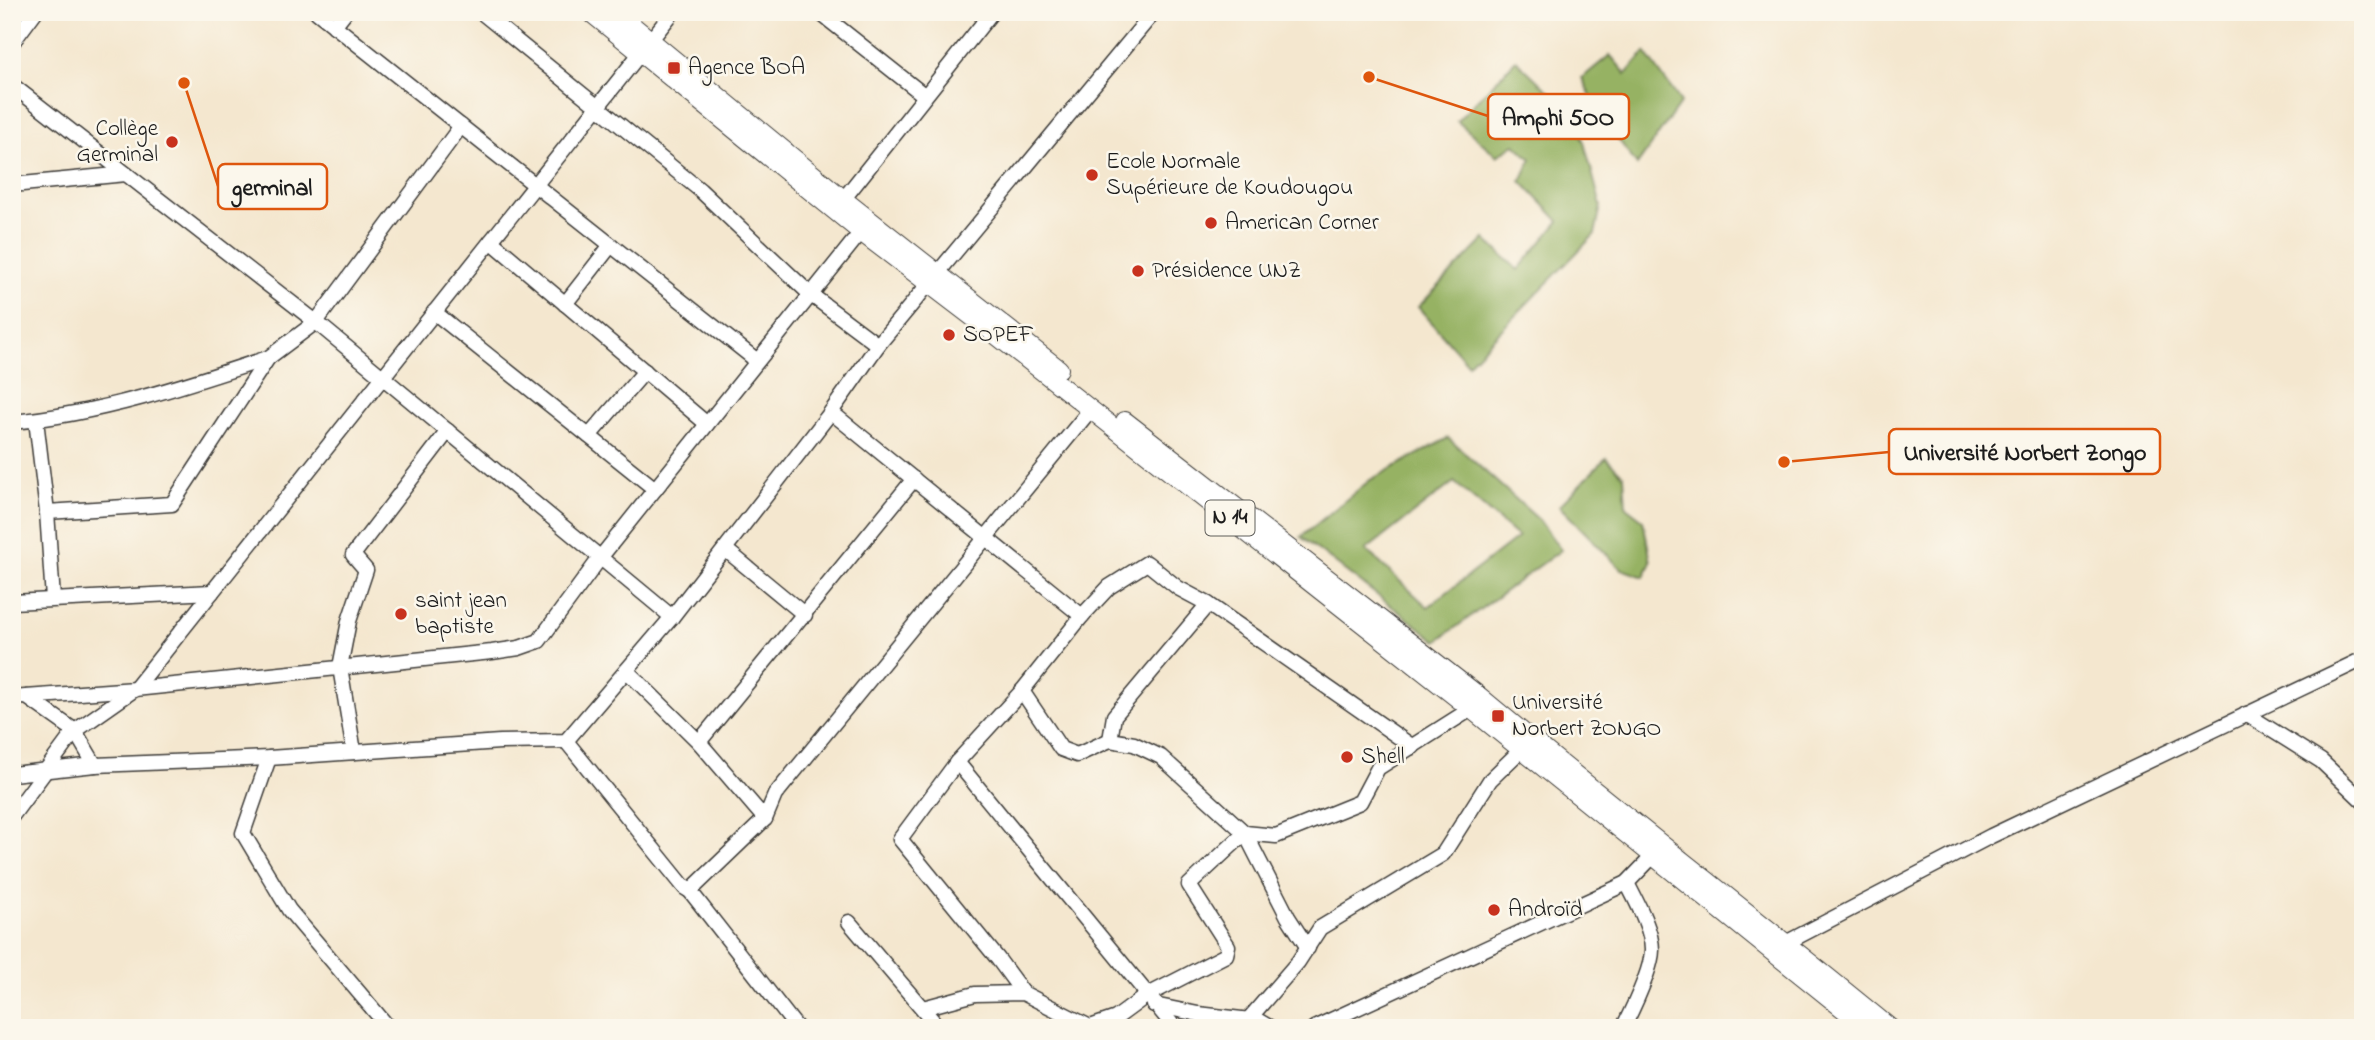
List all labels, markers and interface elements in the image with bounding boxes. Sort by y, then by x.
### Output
place label: Agence BOA [688,52,805,86]
marker: Agence BOA [666,60,682,76]
callout: Amphi 5OO [1488,94,1629,139]
text: Amphi 5OO [1502,102,1614,137]
place label: Collège Germinal [77,113,159,172]
marker: Collège Germinal [164,134,180,150]
place label: Ecole Normale Supérieure de Koudougou [1106,146,1353,206]
callout: germinal [218,164,327,209]
marker: Ecole Normale Supérieure de Koudougou [1084,167,1100,183]
text: germinal [231,172,312,208]
place label: American Corner [1225,207,1380,240]
marker: American Corner [1203,215,1219,231]
place label: Présidence UNZ [1152,255,1301,288]
marker: Présidence UNZ [1130,263,1146,279]
place label: SOPEF [963,319,1034,352]
marker: SOPEF [941,327,957,343]
callout: Université Norbert Zongo [1889,429,2160,474]
text: Université Norbert Zongo [1903,437,2147,473]
road number: N 14 [1206,500,1254,536]
place label: saint jean baptiste [415,585,507,644]
marker: saint jean baptiste [393,606,409,622]
place label: Université Norbert ZONGO [1512,687,1661,746]
marker: Université Norbert ZONGO [1490,708,1506,724]
place label: Shell [1361,741,1405,774]
marker: Shell [1339,749,1355,765]
place label: Androïd [1508,894,1583,927]
marker: Androïd [1486,902,1502,918]

